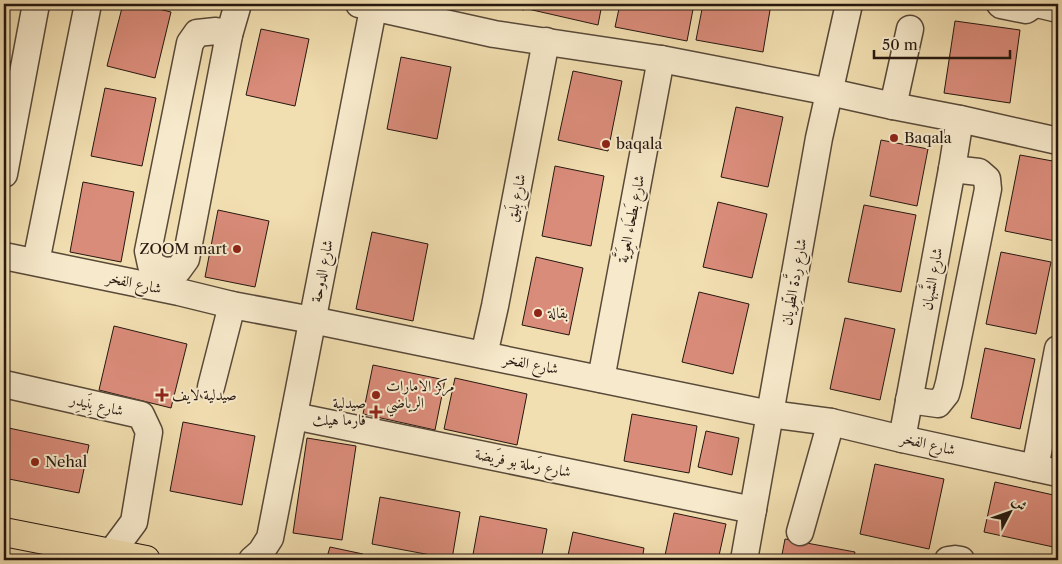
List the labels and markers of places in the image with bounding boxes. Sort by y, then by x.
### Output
place label: Baqala [904,128,952,147]
marker: Baqala [888,132,900,144]
place label: baqala [616,134,662,153]
marker: baqala [600,138,612,150]
place label: ZOOM mart [139,239,228,258]
marker: ZOOM mart [231,243,243,255]
place label: بقالة [547,303,568,322]
marker: بقالة [532,307,544,319]
place label: مركز الامارات الرياضي [386,376,454,417]
place label: صيدلية لايف [172,385,237,404]
marker: صيدلية لايف [156,389,168,401]
marker: مركز الامارات الرياضي [370,389,382,401]
place label: صيدلية فارما هيلث [312,393,366,429]
marker: صيدلية فارما هيلث [370,406,382,418]
place label: Nehal [45,452,88,471]
marker: Nehal [29,456,41,468]

